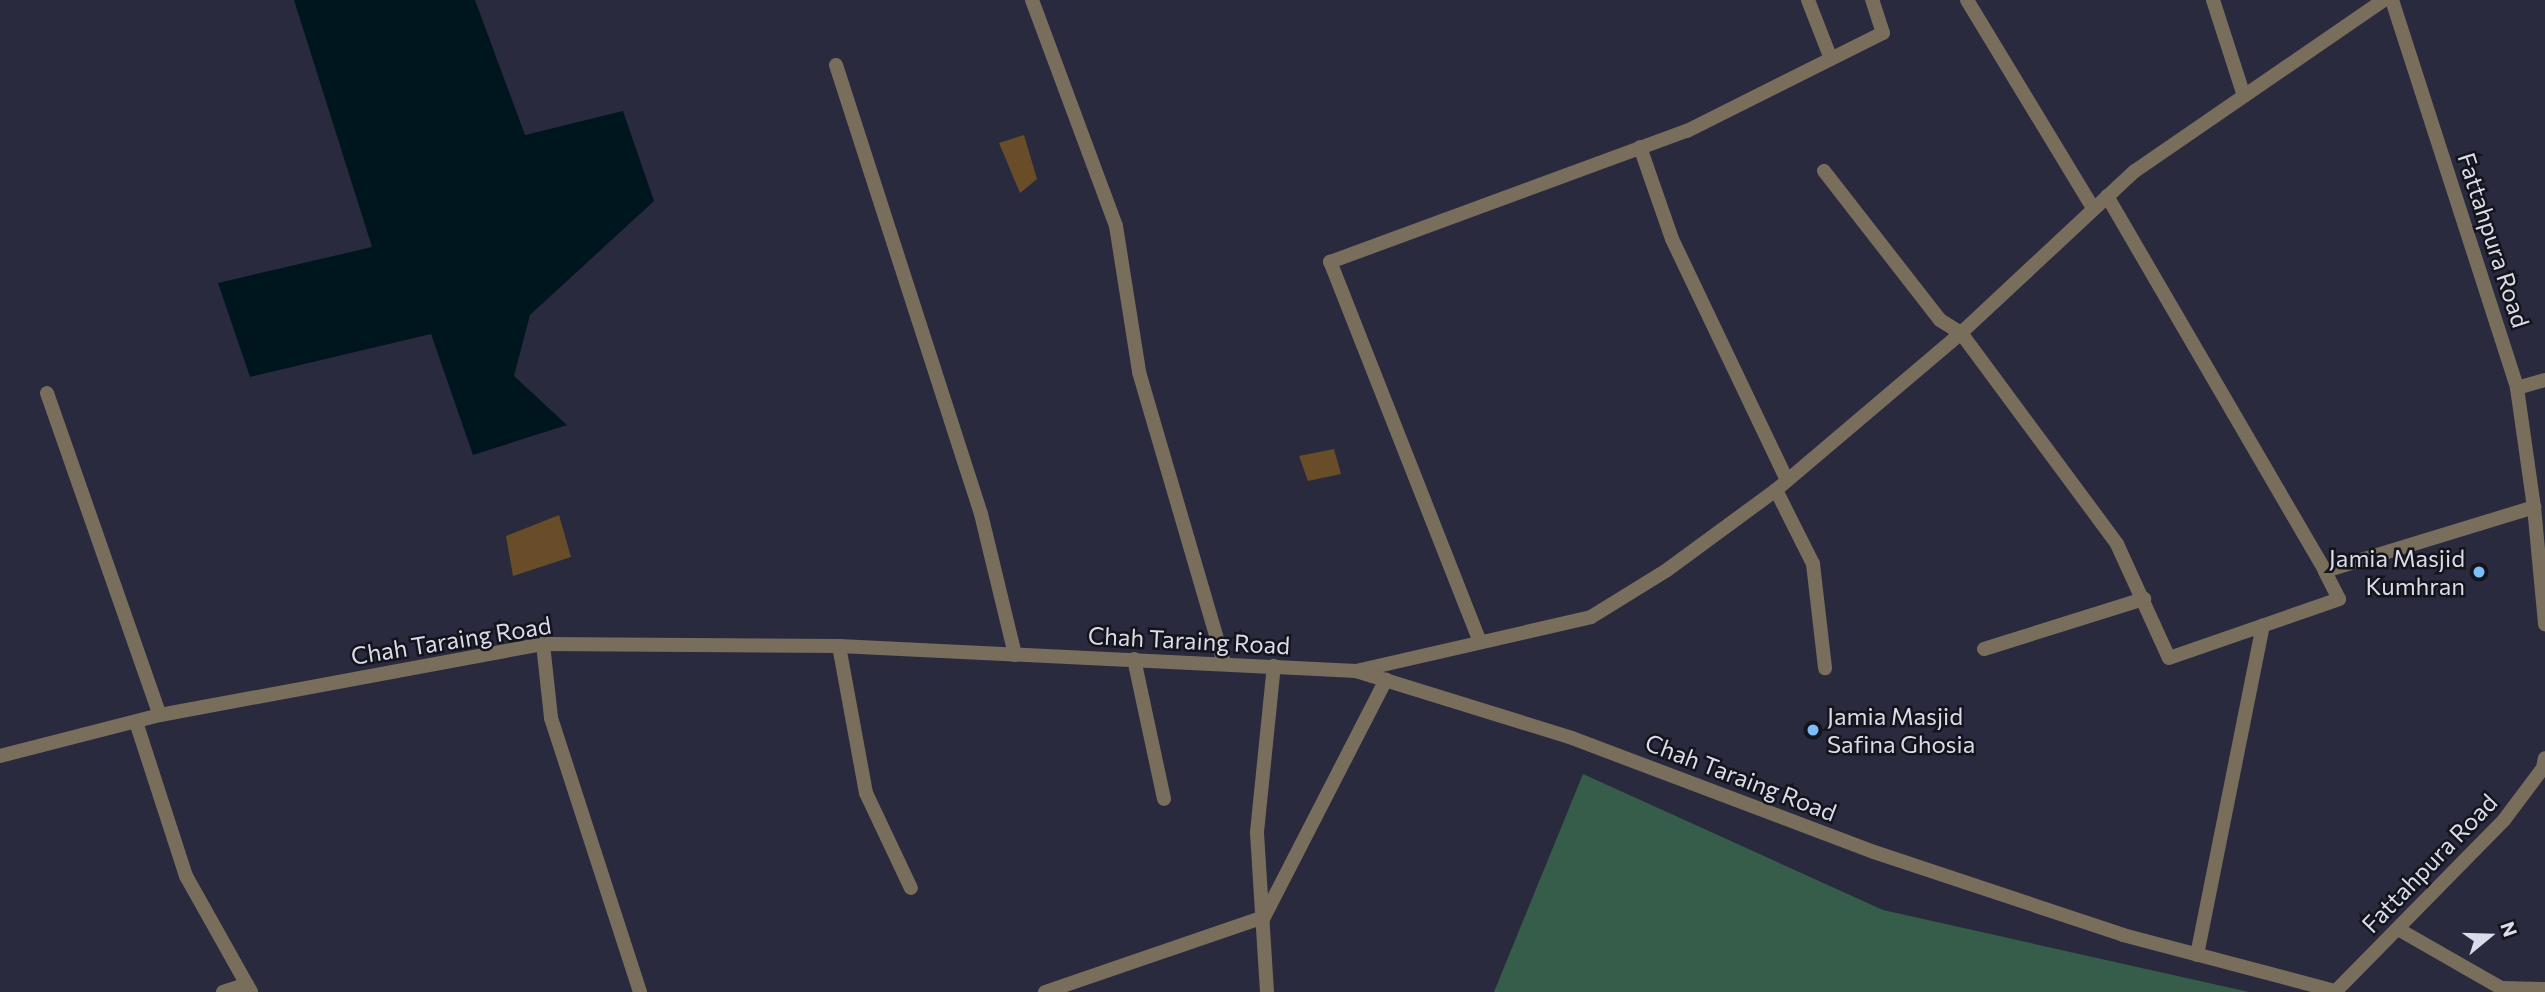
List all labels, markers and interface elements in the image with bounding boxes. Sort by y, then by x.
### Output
street label: Fattahpura Road [2452,149,2536,331]
place label: Jamia Masjid Kumhran [2329,544,2465,600]
marker: Jamia Masjid Kumhran [2471,564,2487,580]
street label: Chah Taraing Road [349,610,553,670]
street label: Chah Taraing Road [1087,620,1291,660]
place label: Jamia Masjid Safina Ghosia [1827,702,1975,758]
marker: Jamia Masjid Safina Ghosia [1805,722,1821,738]
street label: Chah Taraing Road [1641,727,1841,827]
street label: Fattahpura Road [2355,788,2503,938]
north arrow [2454,901,2524,971]
text: N [2496,919,2523,939]

